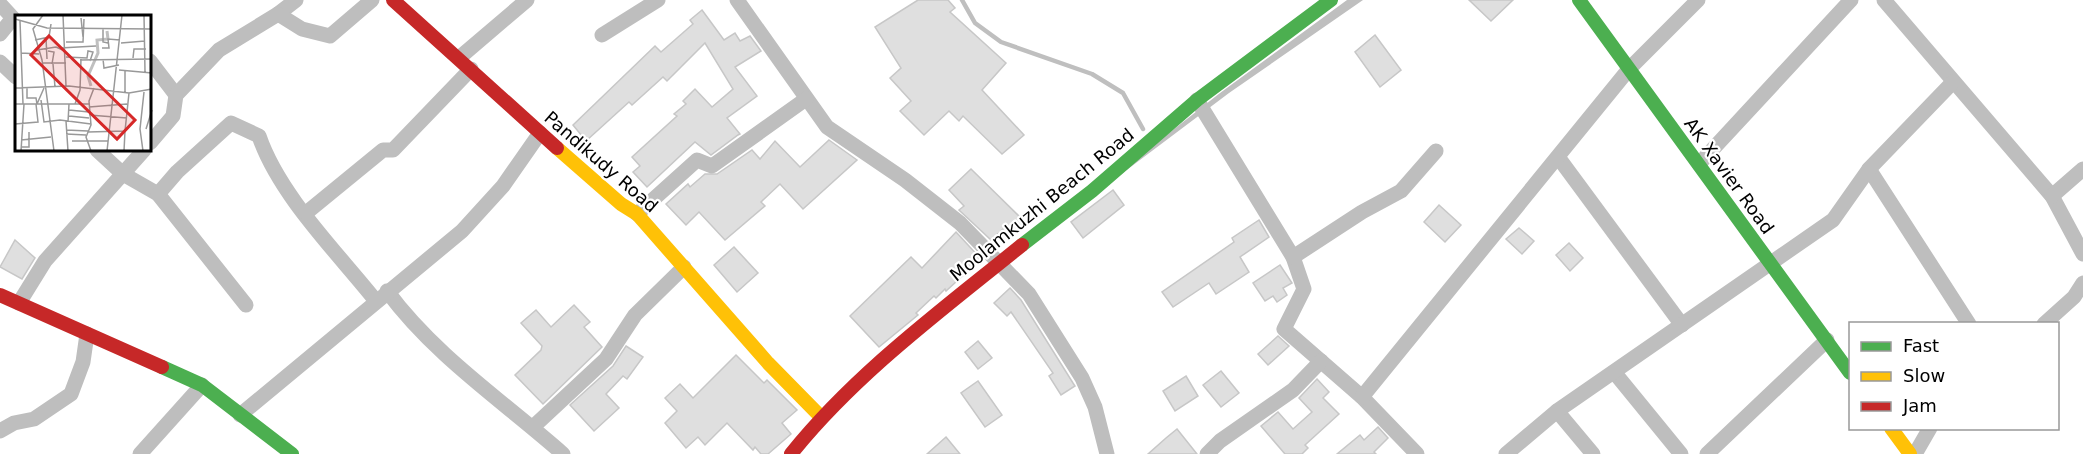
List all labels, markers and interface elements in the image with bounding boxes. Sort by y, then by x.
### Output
inset map [15,15,152,152]
street label: Pandikudy Road [540,107,662,217]
street label: AK Xavier Road [1680,114,1779,238]
street label: Moolamkuzhi Beach Road [945,124,1138,285]
legend [1849,322,2059,430]
text: Fast [1903,335,1939,356]
text: Slow [1903,365,1945,386]
text: Jam [1902,395,1937,416]

